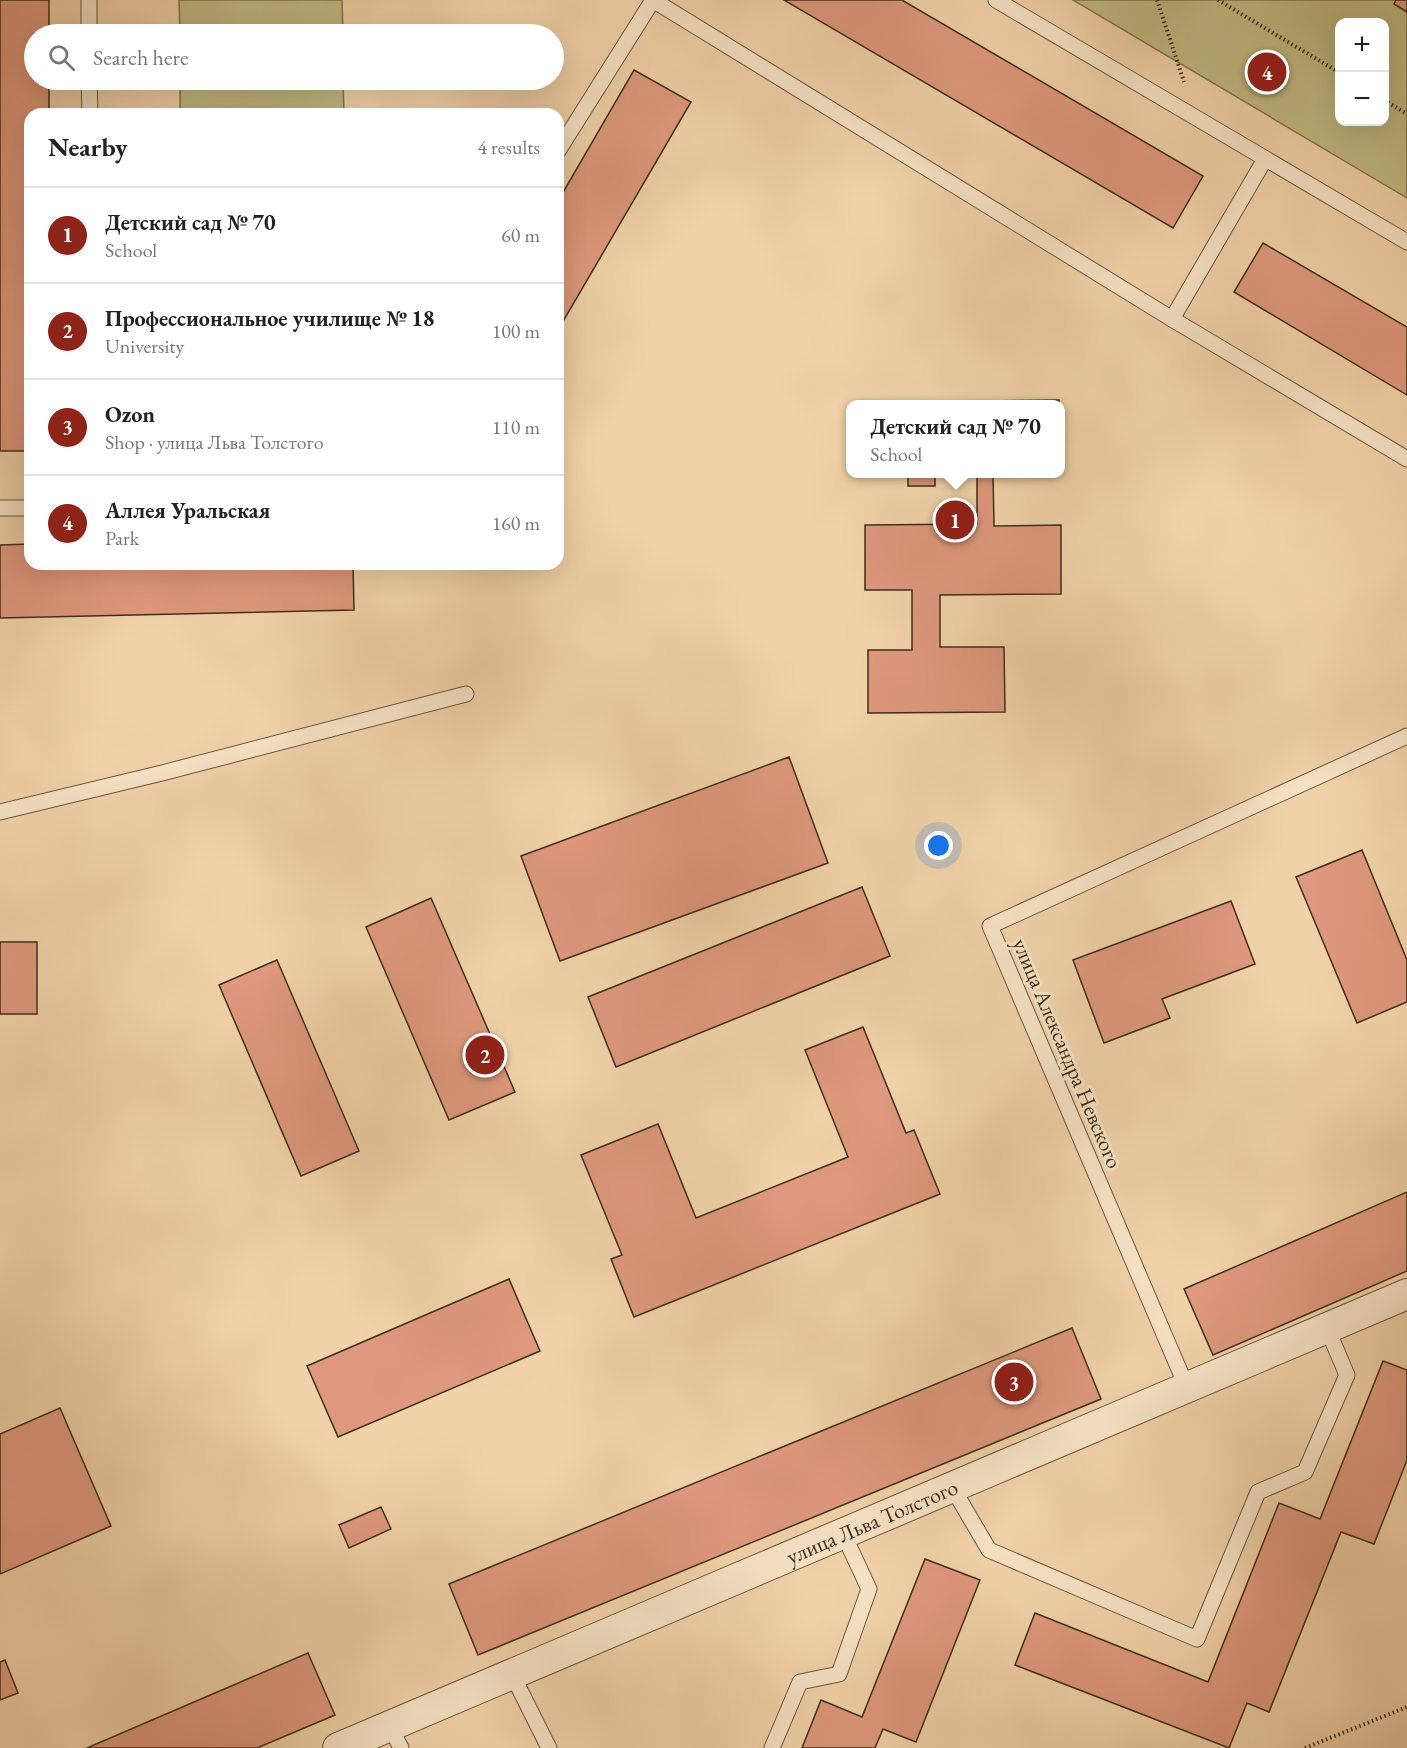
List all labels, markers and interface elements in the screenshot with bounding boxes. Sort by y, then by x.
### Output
map controls [1335,18,1389,126]
button: + [1335,18,1389,72]
search box [24,24,564,90]
icon: search [45,41,78,74]
text: Search here [93,43,188,72]
pin: 4 [1248,50,1286,94]
button: − [1335,72,1389,126]
text: Nearby [48,130,128,164]
text: 4 results [477,134,540,160]
text: Детский сад № 70 [105,208,276,237]
text: 1 [62,222,73,248]
text: 60 m [501,222,540,248]
text: School [105,237,157,263]
text: Профессиональное училище № 18 [105,304,434,333]
text: 2 [62,318,73,344]
text: 100 m [492,318,540,344]
text: University [105,333,184,359]
text: Ozon [105,400,155,429]
popup [846,400,1065,478]
text: Детский сад № 70 [870,412,1041,441]
text: 3 [62,414,73,440]
text: 110 m [492,414,540,440]
text: Shop · улица Льва Толстого [105,429,324,455]
text: School [870,441,922,467]
text: Аллея Уральская [105,496,270,525]
pin: 1 [936,498,974,542]
text: 4 [62,510,73,536]
text: 160 m [492,510,540,536]
text: Park [105,525,139,551]
your location [924,831,953,860]
street label: улица Александра Невского [1006,934,1129,1173]
pin: 2 [466,1032,504,1078]
pin: 3 [994,1360,1034,1404]
street label: улица Льва Толстого [782,1472,962,1571]

